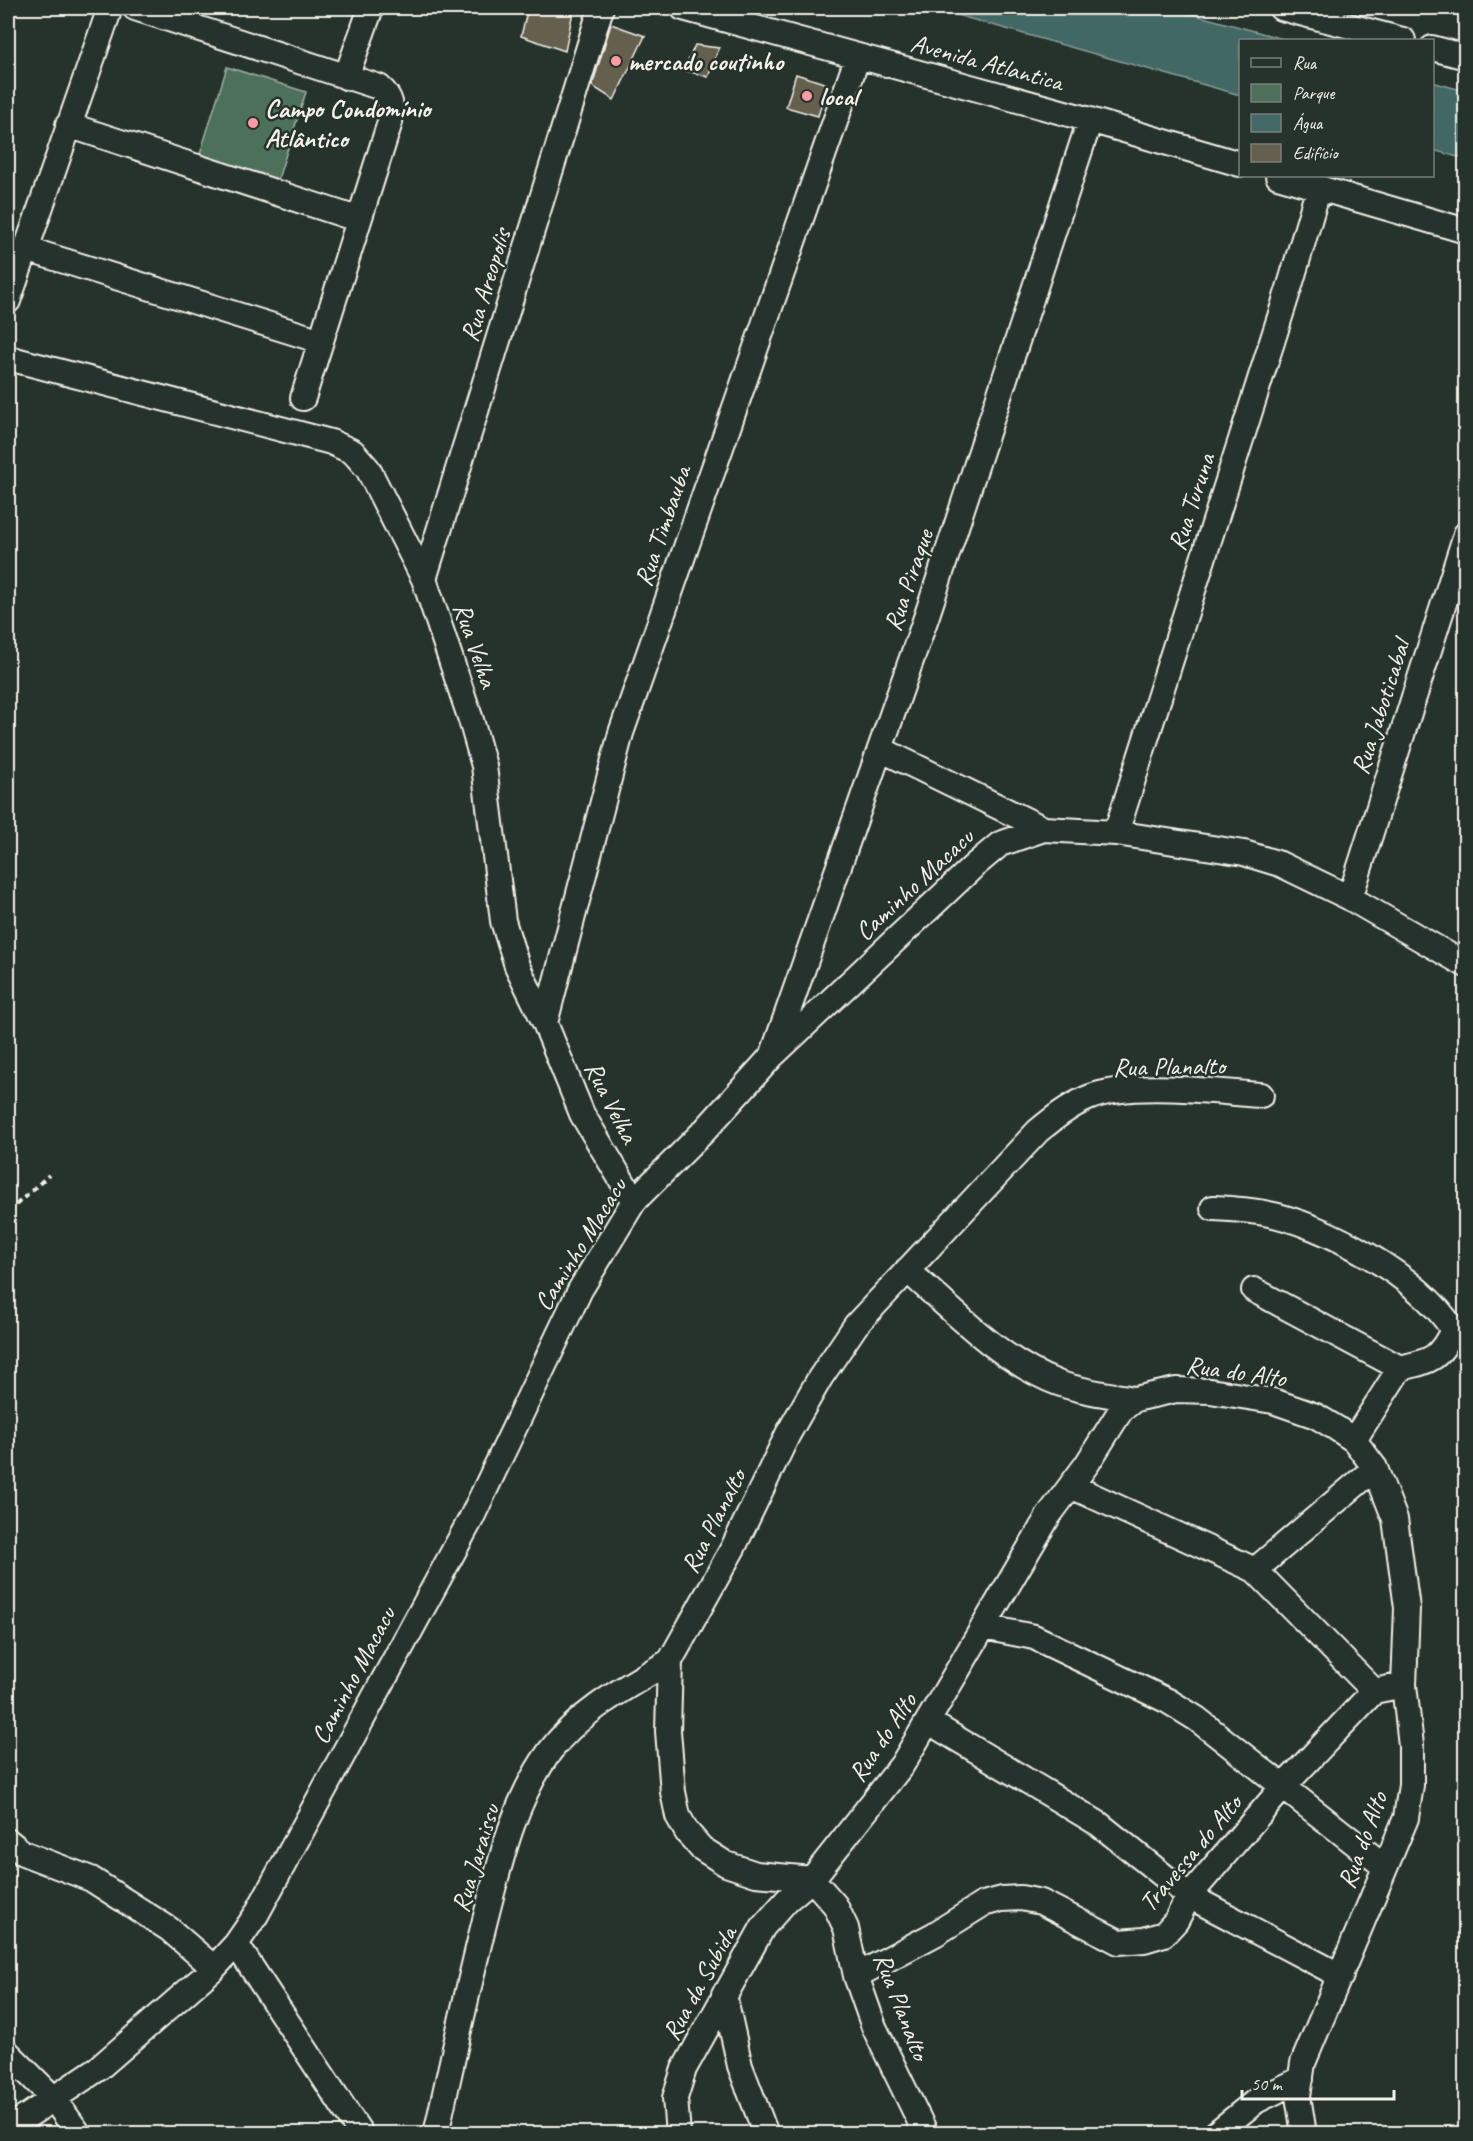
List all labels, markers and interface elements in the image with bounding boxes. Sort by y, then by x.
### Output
street label: Avenida Atlantica [907,26,1069,99]
legend [1239,39,1434,177]
place label: mercado coutinho [628,45,785,78]
text: Rua [1293,52,1318,74]
marker: mercado coutinho [609,54,623,68]
place label: local [819,80,863,113]
text: Parque [1293,82,1335,104]
marker: local [800,89,814,103]
place label: Campo Condomínio Atlântico [265,92,433,155]
text: Água [1293,112,1324,134]
marker: Campo Condomínio Atlântico [246,116,260,130]
text: Edifício [1293,142,1339,164]
street label: Rua Areopolis [453,223,519,346]
street label: Rua Turuna [1160,448,1223,555]
street label: Rua Timbauba [627,459,699,591]
street label: Rua Piraque [876,524,942,635]
street label: Rua Velha [446,598,506,693]
street label: Rua Jaboticabal [1343,631,1419,778]
street label: Caminho Macacu [848,820,982,948]
street label: Rua Planalto [1113,1049,1228,1084]
street label: Rua Velha [577,1056,647,1150]
street label: Caminho Macacu [527,1171,635,1317]
street label: Rua do Alto [1184,1348,1290,1395]
street label: Rua Planalto [673,1461,755,1579]
street label: Caminho Macacu [304,1600,404,1749]
street label: Rua do Alto [841,1685,925,1788]
street label: Travessa do Alto [1132,1786,1251,1919]
street label: Rua do Alto [1330,1786,1396,1893]
street label: Rua Jaraissu [443,1799,508,1916]
street label: Rua da Subida [655,1918,745,2046]
street label: Rua Planalto [866,1948,938,2067]
scale bar [1242,2063,1394,2101]
text: 50 m [1251,2073,1284,2095]

